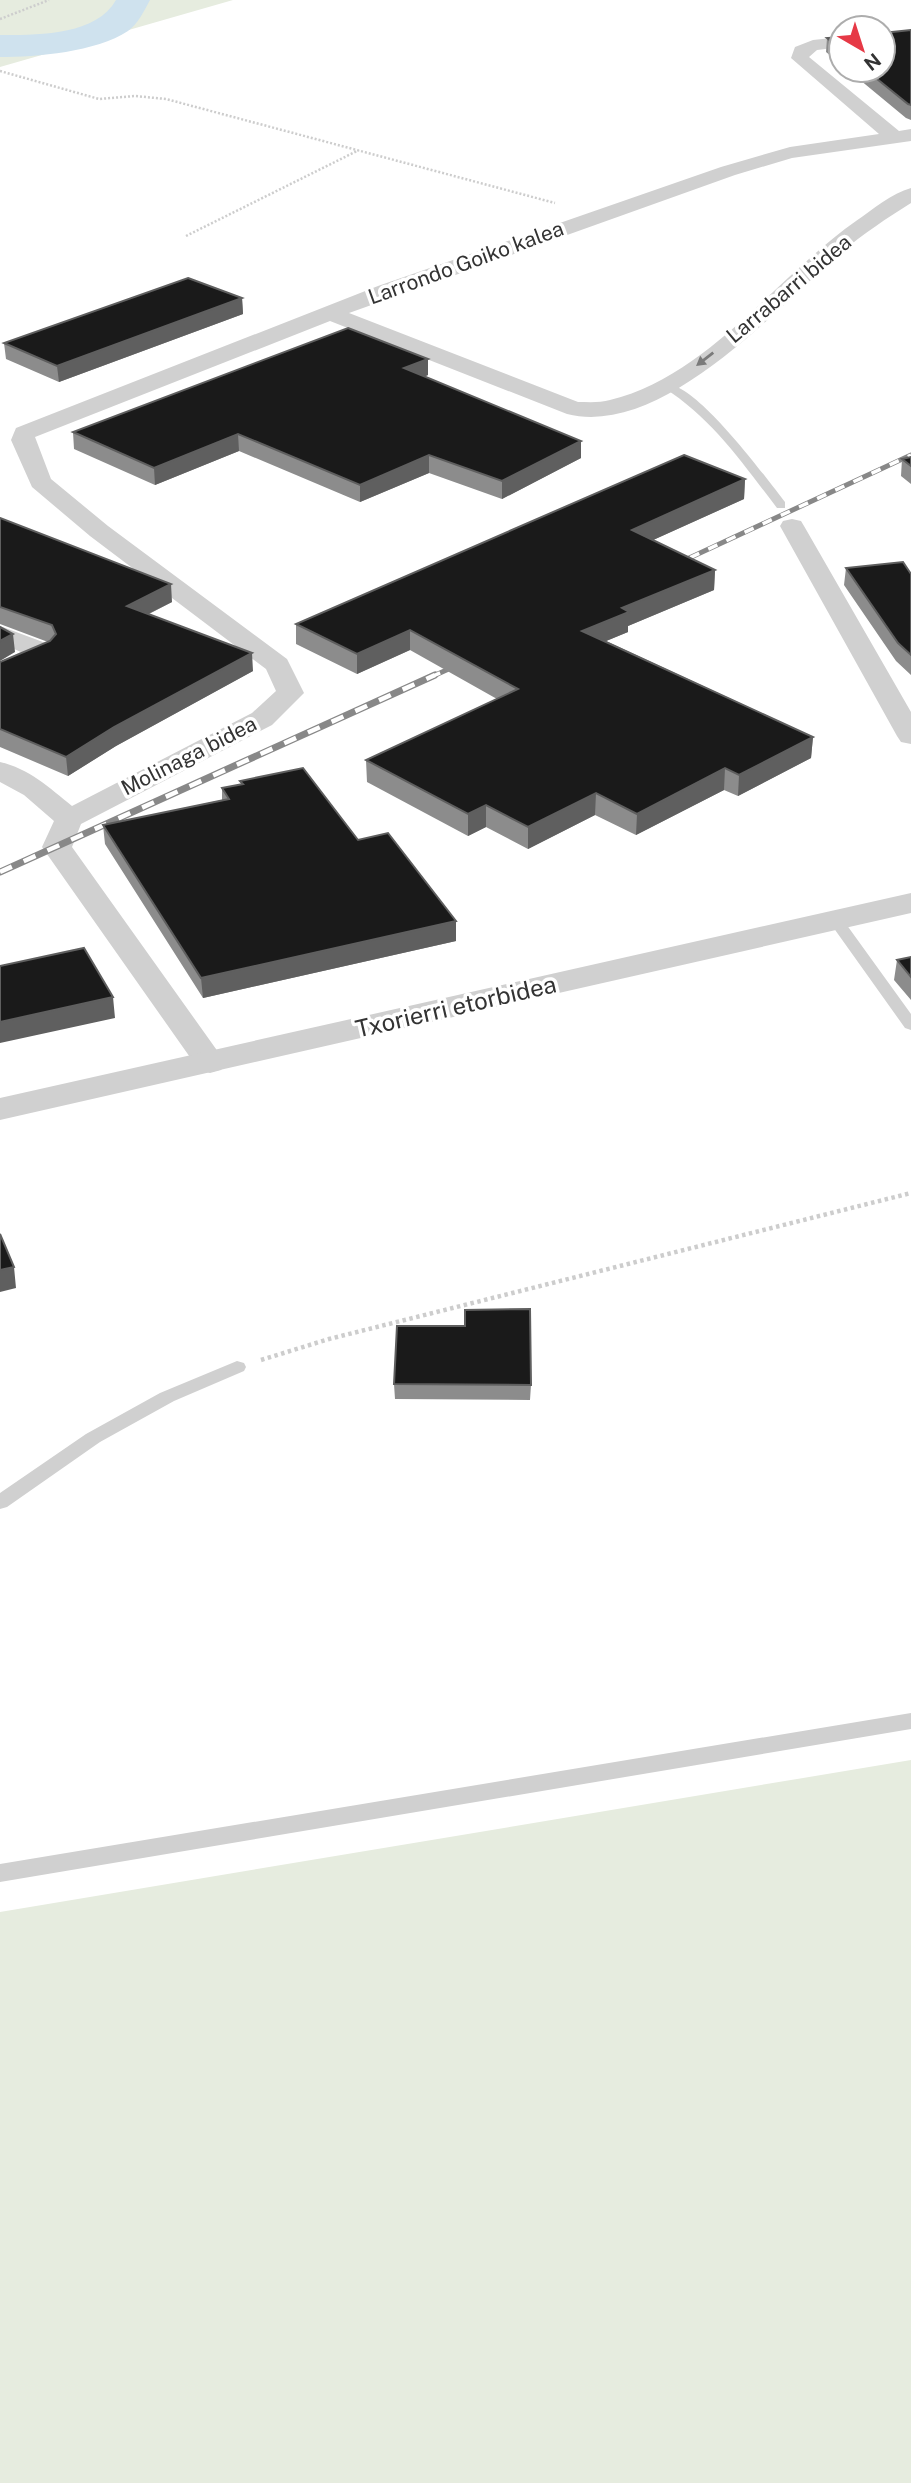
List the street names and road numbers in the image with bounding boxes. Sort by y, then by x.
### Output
street label: Larrondo Goiko kalea [365,216,567,310]
street label: Larrabarri bidea [721,229,856,348]
street label: Molinaga bidea [117,711,261,800]
street label: Txorierri etorbidea [353,969,559,1043]

